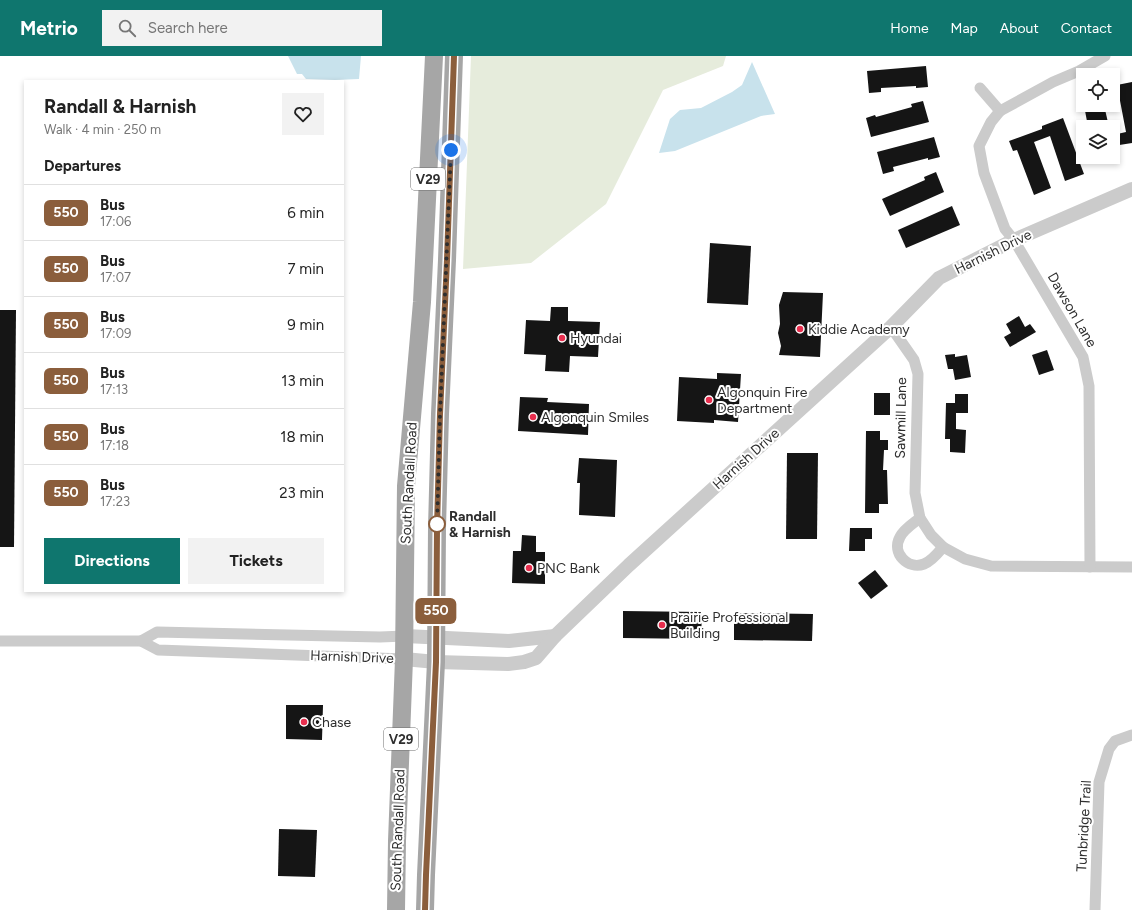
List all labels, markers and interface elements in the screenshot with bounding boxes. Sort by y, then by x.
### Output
search box [102,10,382,46]
text: Metrio [20,17,78,40]
icon: search [116,17,138,39]
text: Search here [148,19,228,37]
text: Home [890,20,929,37]
text: Map [951,20,978,37]
text: About [1000,20,1039,37]
text: Contact [1061,20,1112,37]
map controls [1076,68,1120,164]
button: locate [1076,68,1120,112]
button: heart [282,93,324,135]
text: Randall & Harnish [44,95,196,118]
button: layers [1076,120,1120,164]
text: Walk · 4 min · 250 m [44,122,161,137]
your location [441,140,461,160]
text: Departures [44,157,121,175]
road number: V29 [411,168,445,190]
text: Bus [100,196,125,214]
text: 550 [53,204,79,221]
text: 6 min [287,204,324,222]
text: 17:06 [100,214,131,229]
street label: Harnish Drive [952,226,1035,278]
text: Bus [100,252,125,270]
text: 550 [53,260,79,277]
text: 7 min [288,260,324,278]
text: 17:07 [100,270,131,285]
street label: Dawson Lane [1044,270,1100,351]
text: Bus [100,308,125,326]
text: 550 [53,316,79,333]
text: 9 min [287,316,324,334]
place label: Kiddie Academy [808,321,910,338]
marker: Kiddie Academy [795,324,805,334]
text: 17:09 [100,326,131,341]
place label: Hyundai [570,330,622,347]
marker: Hyundai [557,333,567,343]
text: Bus [100,364,125,382]
text: 550 [53,372,79,389]
text: 13 min [281,372,324,390]
street label: Sawmill Lane [892,377,910,459]
text: 17:13 [100,382,128,397]
place label: Algonquin Fire Department [717,384,808,417]
marker: Algonquin Fire Department [704,395,714,405]
place label: Algonquin Smiles [541,409,649,426]
marker: Algonquin Smiles [528,412,538,422]
text: Bus [100,420,125,438]
street label: South Randall Road [397,422,421,544]
street label: Harnish Drive [709,424,783,493]
text: 550 [53,428,79,445]
text: 18 min [280,428,324,446]
text: 17:18 [100,438,129,453]
text: Bus [100,476,125,494]
text: 550 [53,484,79,501]
text: 23 min [279,484,324,502]
text: 17:23 [100,494,130,509]
place label: Randall & Harnish [449,508,511,541]
marker: Randall & Harnish [428,515,446,533]
button: Directions [44,538,180,584]
button: Tickets [188,538,324,584]
place label: PNC Bank [537,560,600,577]
marker: PNC Bank [524,563,534,573]
line badge: 550 [413,598,459,624]
text: 550 [423,602,449,619]
place label: Prairie Professional Building [670,609,788,642]
marker: Prairie Professional Building [657,620,667,630]
street label: Harnish Drive [310,647,394,667]
place label: Chase [312,714,352,731]
marker: Chase [299,717,309,727]
road number: V29 [384,728,418,750]
street label: South Randall Road [387,769,409,891]
street label: Tunbridge Trail [1073,780,1095,872]

